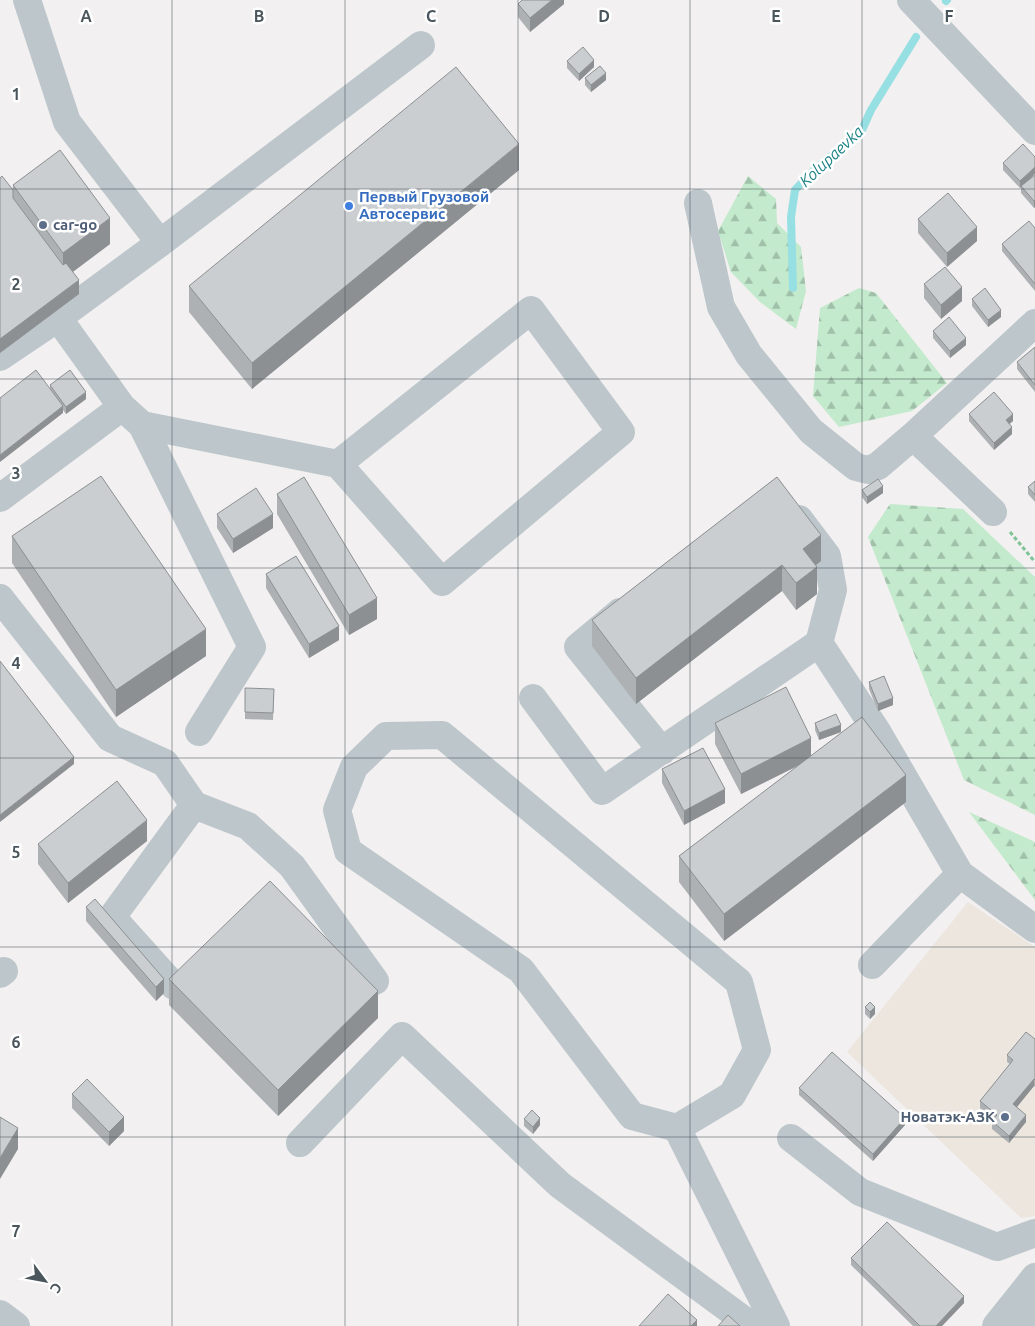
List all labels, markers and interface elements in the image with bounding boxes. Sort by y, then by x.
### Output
text: A [80,7,92,25]
text: B [254,7,264,25]
text: C [426,7,436,25]
text: D [598,7,610,25]
text: E [771,7,781,25]
text: F [945,7,954,25]
text: 1 [11,85,21,103]
water label: Kolupaevka [795,122,867,190]
place label: Первый Грузовой Автосервис [359,188,489,222]
marker: Первый Грузовой Автосервис [343,200,355,212]
place label: car-go [53,216,97,233]
marker: car-go [37,219,49,231]
text: 2 [11,275,21,293]
text: 3 [11,464,21,482]
text: 4 [11,654,21,672]
text: 5 [11,843,21,861]
text: 6 [11,1033,21,1051]
place label: Новатэк-АЗК [900,1108,995,1125]
marker: Новатэк-АЗК [999,1111,1011,1123]
text: 7 [11,1222,21,1240]
north arrow [20,1256,70,1306]
text: С [47,1280,65,1296]

